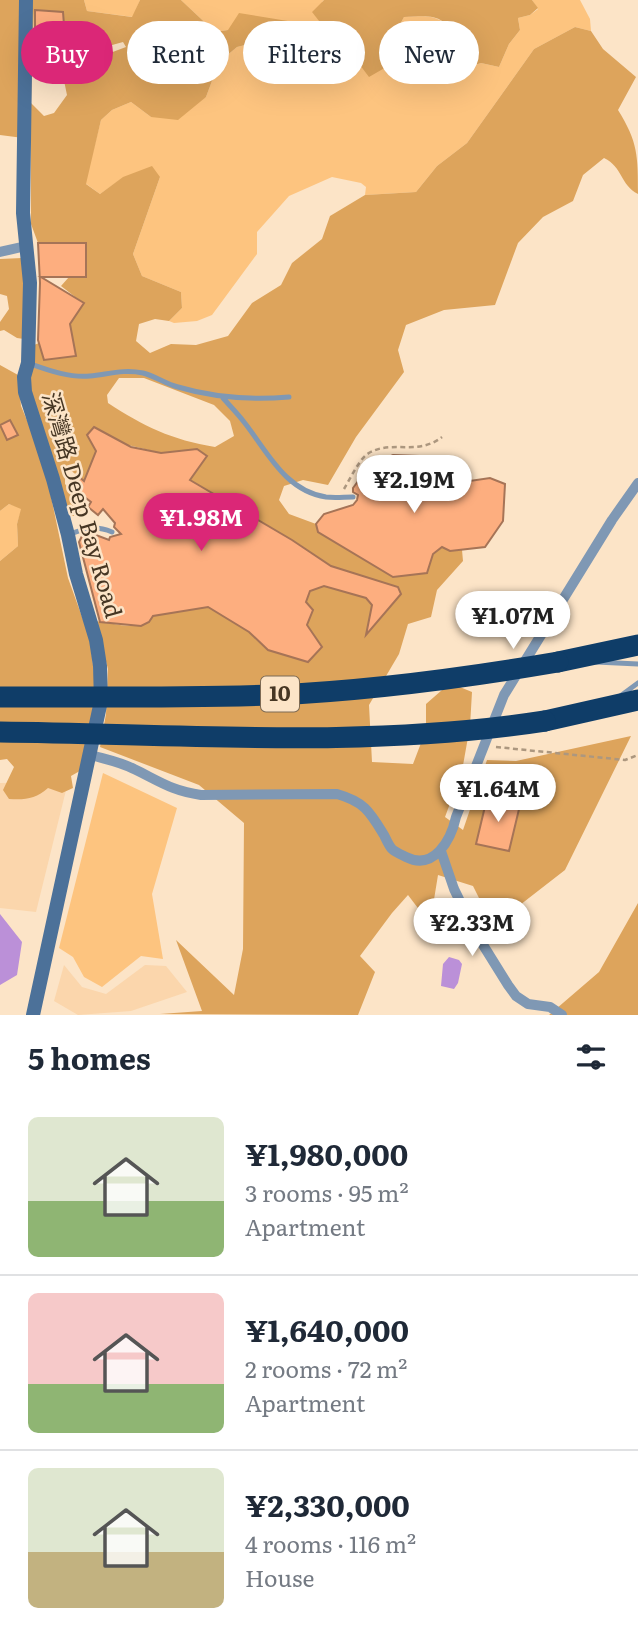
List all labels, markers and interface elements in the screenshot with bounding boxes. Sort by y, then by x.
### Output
chip: Buy [21,21,113,84]
chip: Rent [127,21,229,84]
chip: Filters [243,21,365,84]
chip: New [379,21,479,84]
street label: 深灣路 Deep Bay Road [35,387,132,621]
pin: ¥2.19M [357,456,471,515]
text: ¥2.19M [373,461,455,495]
pin: ¥1.98M [144,494,258,553]
text: ¥1.98M [159,499,243,533]
pin: ¥1.07M [456,592,570,651]
text: ¥1.07M [471,597,555,631]
road number: 10 [261,676,299,712]
pin: ¥1.64M [441,764,555,824]
text: ¥1.64M [456,770,540,804]
pin: ¥2.33M [415,898,529,958]
text: ¥2.33M [430,904,515,938]
text: 5 homes [28,1035,151,1079]
icon: filters [572,1038,610,1076]
text: ¥1,980,000 [245,1131,408,1175]
icon: home [84,1145,168,1229]
text: 3 rooms · 95 m² [245,1175,409,1209]
text: Apartment [245,1209,365,1243]
text: ¥1,640,000 [245,1307,409,1351]
icon: home [84,1321,168,1405]
text: 2 rooms · 72 m² [245,1351,407,1385]
text: Apartment [245,1385,365,1419]
text: ¥2,330,000 [245,1482,410,1526]
icon: home [84,1496,168,1580]
text: 4 rooms · 116 m² [245,1526,416,1560]
text: House [245,1560,314,1594]

